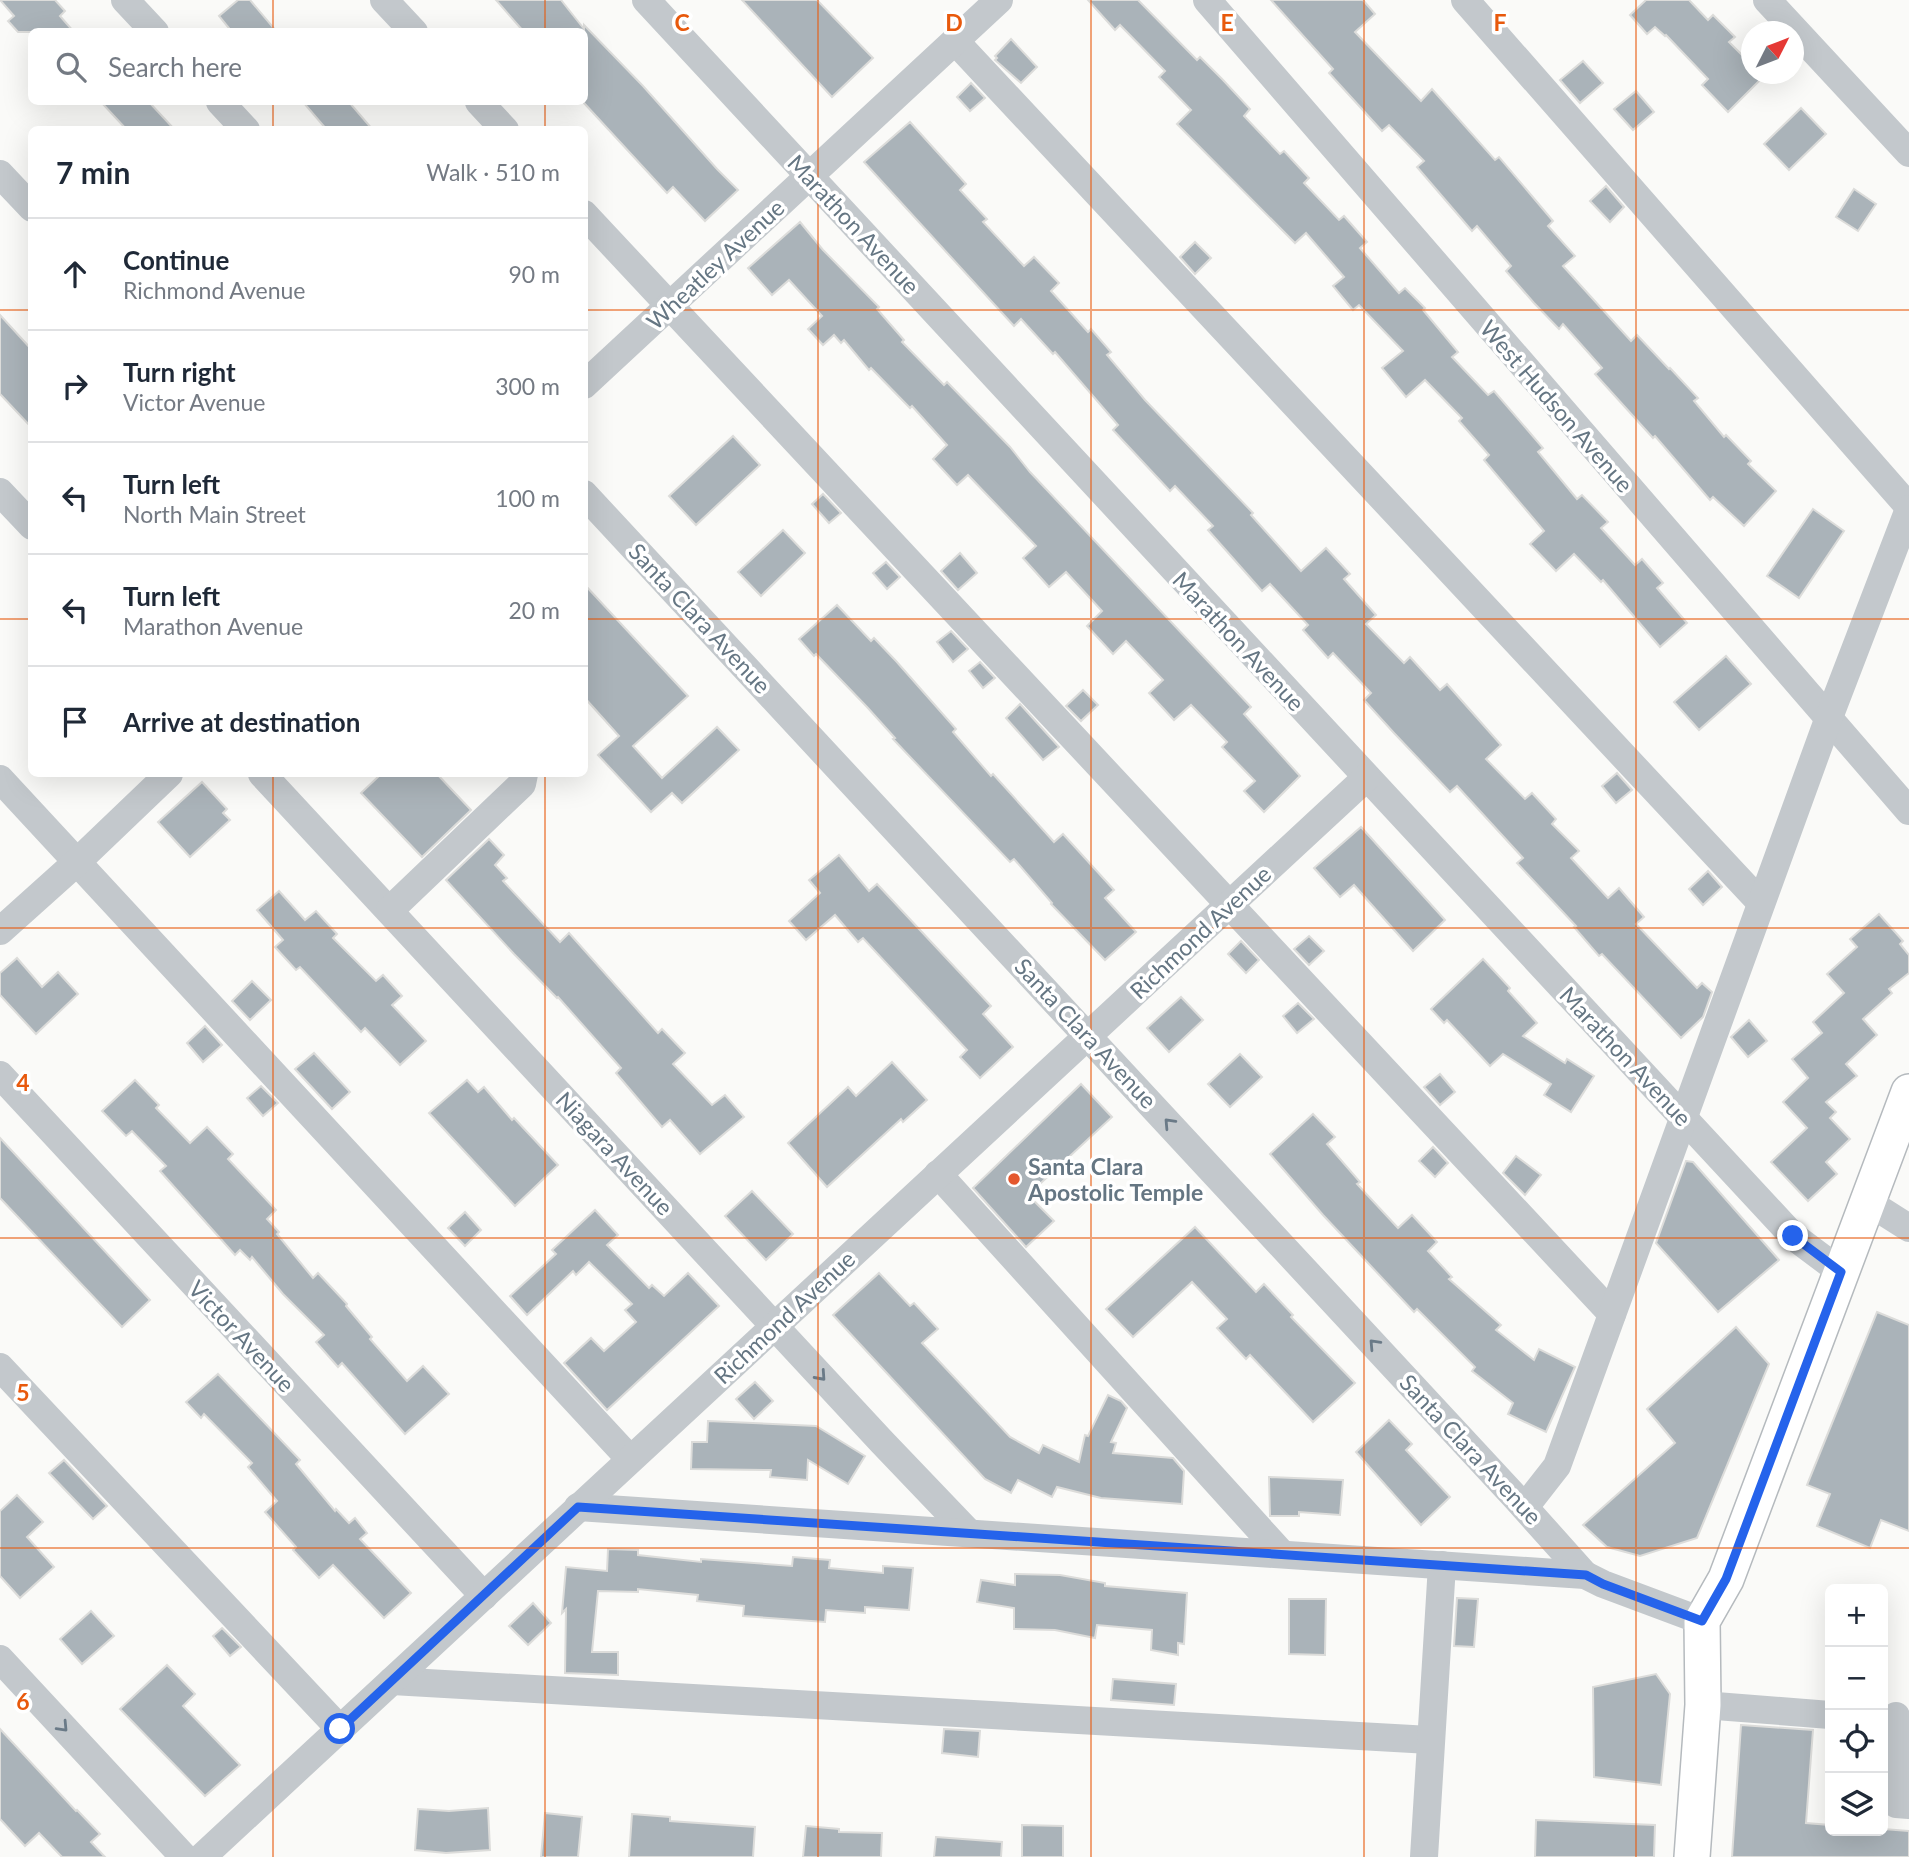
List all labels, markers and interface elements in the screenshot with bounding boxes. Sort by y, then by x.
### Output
text: C [674,8,690,36]
text: D [945,8,963,36]
text: E [1220,8,1234,36]
text: F [1493,8,1507,36]
north arrow [1741,21,1804,84]
search box [28,28,588,105]
icon: search [52,48,90,86]
text: Search here [108,51,242,83]
street label: Marathon Avenue [782,149,926,299]
text: 7 min [56,154,130,190]
text: Walk · 510 m [426,158,560,186]
street label: Wheatley Avenue [640,193,790,335]
text: Continue [123,244,229,276]
icon: ahead [56,255,94,293]
text: 90 m [509,260,560,288]
text: Richmond Avenue [123,276,306,304]
street label: West Hudson Avenue [1475,314,1639,498]
text: Turn right [123,356,236,388]
icon: right [56,367,94,405]
text: 300 m [495,372,560,400]
text: Victor Avenue [123,388,265,416]
text: Turn left [123,468,220,500]
icon: left [56,479,94,517]
text: 100 m [495,484,560,512]
text: North Main Street [123,500,306,528]
street label: Santa Clara Avenue [623,537,777,699]
street label: Marathon Avenue [1167,566,1311,716]
text: Turn left [123,580,220,612]
icon: left [56,591,94,629]
text: 20 m [509,596,560,624]
text: Marathon Avenue [123,612,303,640]
icon: arrive [56,703,94,741]
text: Arrive at destination [123,706,360,738]
street label: Richmond Avenue [1124,860,1276,1004]
street label: Santa Clara Avenue [1009,952,1163,1114]
street label: Marathon Avenue [1554,981,1698,1131]
text: 4 [16,1068,30,1096]
street label: Niagara Avenue [551,1085,679,1221]
one-way arrow [1165,1118,1178,1131]
place label: Santa Clara Apostolic Temple [1027,1152,1203,1206]
marker: Santa Clara Apostolic Temple [1006,1171,1022,1187]
route end [1777,1220,1808,1251]
street label: Richmond Avenue [708,1245,860,1389]
street label: Victor Avenue [183,1274,301,1398]
one-way arrow [1370,1339,1382,1352]
one-way arrow [813,1368,825,1381]
street label: Santa Clara Avenue [1394,1368,1548,1530]
text: 5 [16,1378,30,1406]
map controls [1825,1584,1888,1836]
button: + [1825,1584,1888,1647]
button: − [1825,1647,1888,1710]
text: 6 [16,1687,30,1715]
button: locate [1825,1710,1888,1773]
route start [324,1713,355,1744]
one-way arrow [55,1719,68,1732]
button: layers [1825,1773,1888,1836]

